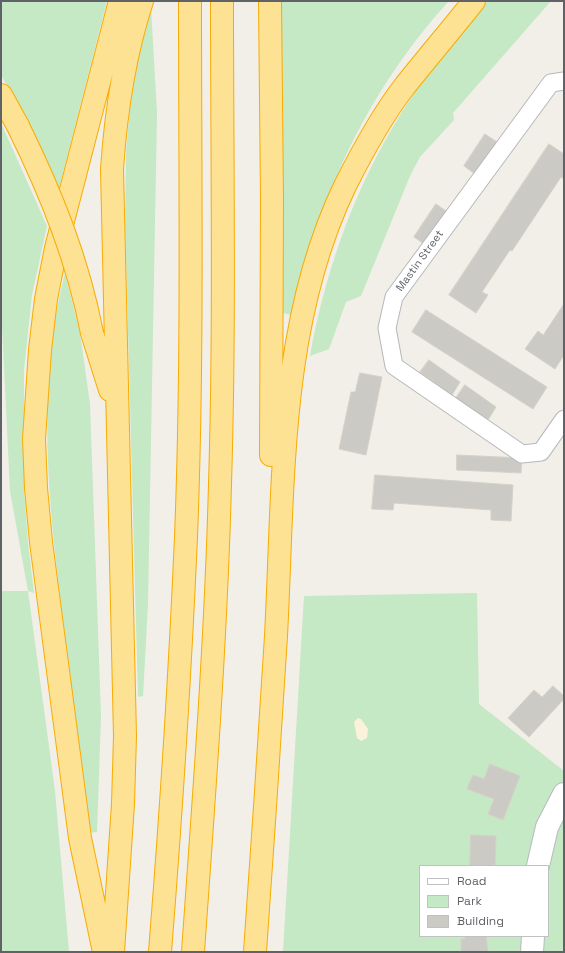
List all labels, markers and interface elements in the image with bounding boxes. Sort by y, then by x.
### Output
street label: Mastin Street [393,228,447,294]
legend [419,865,549,937]
text: Road [457,873,486,889]
text: Park [457,893,482,909]
text: Building [457,913,504,929]

